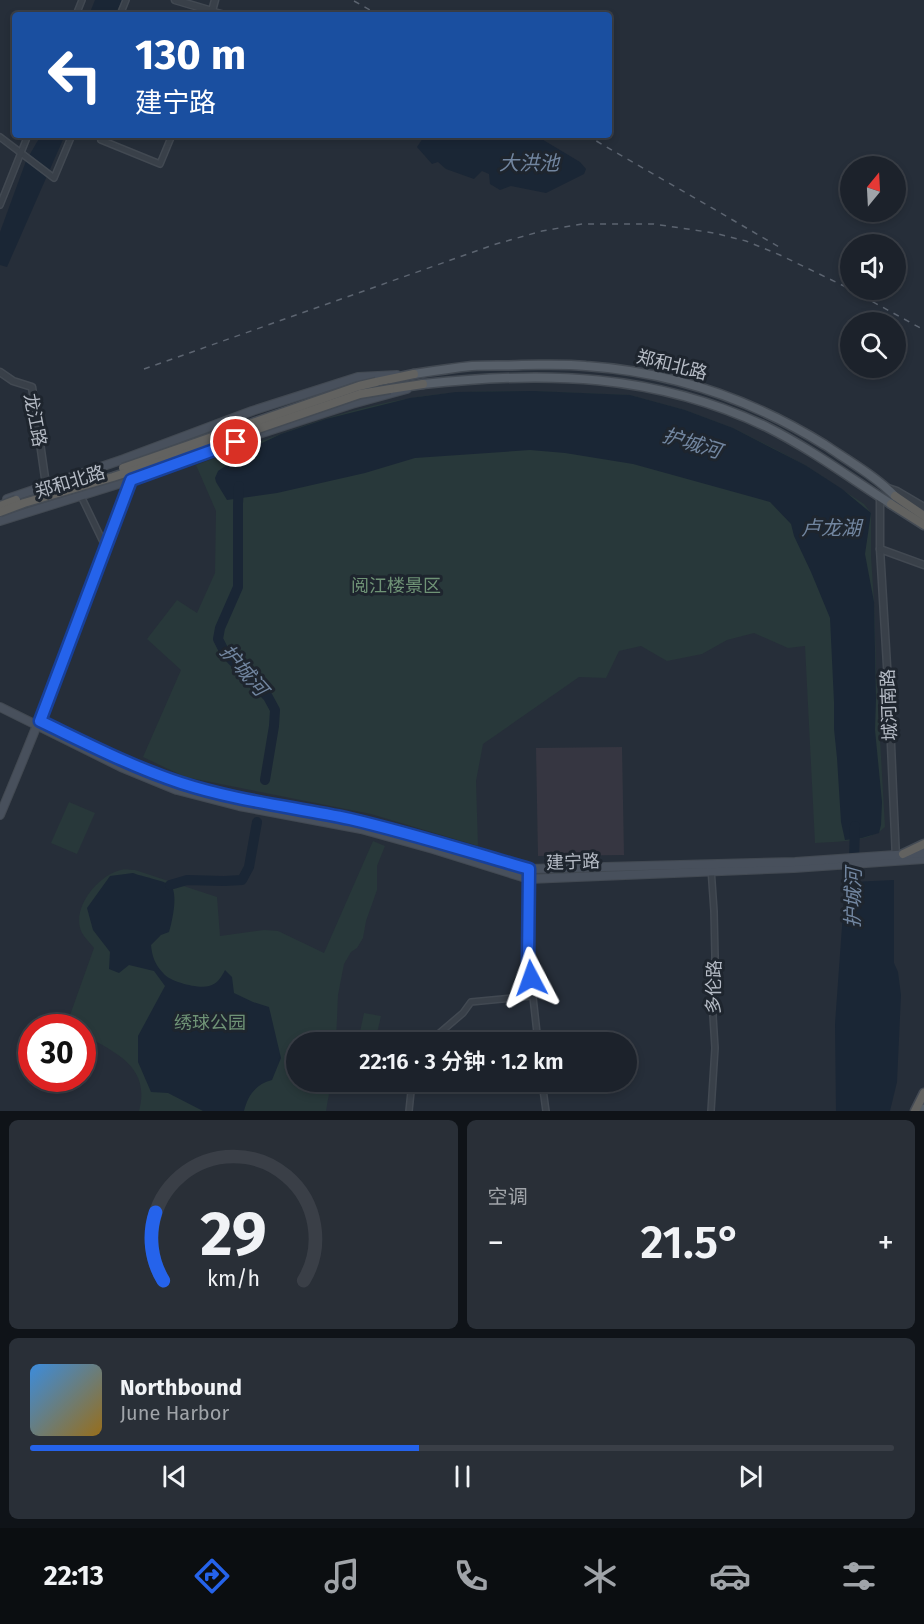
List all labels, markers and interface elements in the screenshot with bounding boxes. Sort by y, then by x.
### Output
text: 130 m [135,30,246,80]
icon: left [36,36,114,114]
text: 建宁路 [135,87,216,119]
water label: 大洪池 [499,151,561,175]
north arrow [840,156,906,222]
map controls [840,156,906,378]
button: sound [840,234,906,300]
button: search [840,312,906,378]
street label: 郑和北路 [634,346,710,384]
street label: 龙江路 [19,391,51,449]
pin [210,416,261,467]
water label: 护城河 [660,423,728,464]
icon: arrive [219,425,252,458]
street label: 郑和北路 [32,461,108,503]
water label: 卢龙湖 [801,516,864,540]
park label: 阅江楼景区 [351,575,441,597]
water label: 护城河 [215,639,275,704]
street label: 城河南路 [877,669,901,741]
street label: 建宁路 [546,850,600,874]
water label: 护城河 [840,864,866,928]
position arrow [499,946,563,1010]
street label: 多伦路 [703,960,725,1014]
park label: 绣球公园 [174,1012,246,1034]
speed limit sign: 30 [18,1014,96,1092]
text: 22:16 · 3 分钟 · 1.2 km [359,1048,564,1075]
text: 空调 [488,1185,528,1209]
text: 29 [200,1197,267,1272]
text: 21.5° [641,1216,741,1270]
text: − [488,1223,504,1263]
text: + [878,1223,894,1263]
text: km/h [207,1267,260,1293]
text: Northbound [120,1374,242,1401]
text: June Harbor [120,1401,229,1425]
icon: previous [158,1460,191,1493]
icon: pause [446,1460,479,1493]
icon: next [734,1460,767,1493]
icon: directions [191,1555,233,1597]
icon: music [321,1555,363,1597]
icon: phone [450,1555,492,1597]
icon: climate [579,1555,621,1597]
icon: car [709,1555,751,1597]
icon: filters [838,1555,880,1597]
text: 22:13 [44,1560,104,1592]

